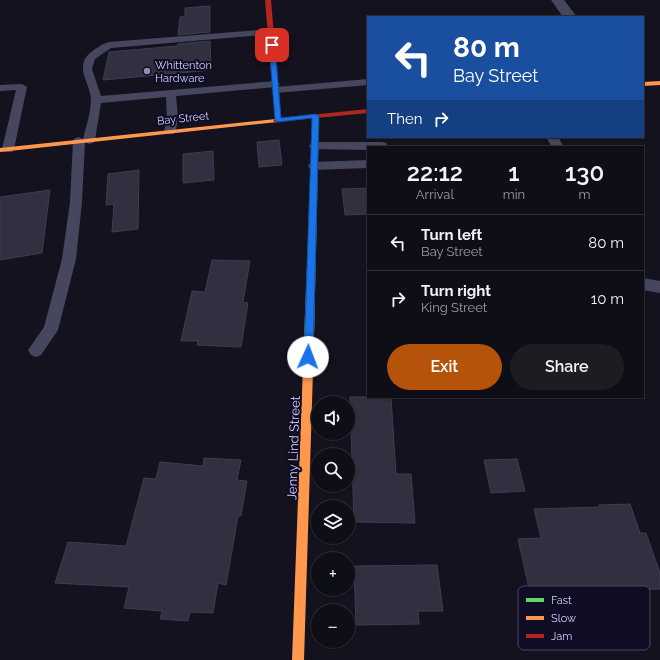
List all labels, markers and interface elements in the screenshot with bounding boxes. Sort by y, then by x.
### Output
pin [255,28,289,62]
text: 80 m [453,31,520,64]
icon: left [387,32,439,84]
icon: arrive [261,34,283,56]
place label: Whittenton Hardware [155,59,212,85]
text: Bay Street [453,65,538,86]
marker: Whittenton Hardware [142,66,152,76]
icon: right [430,108,452,130]
street label: Bay Street [156,109,210,128]
text: Then [387,110,422,128]
text: 22:12 [407,158,463,187]
text: 1 [508,158,520,187]
text: 130 [565,158,604,187]
text: Arrival [416,187,454,202]
text: min [503,187,525,202]
text: m [579,187,591,202]
text: Turn left [421,226,482,244]
icon: left [387,232,409,254]
text: 80 m [588,234,624,252]
text: Bay Street [421,244,483,259]
text: Turn right [421,282,491,300]
icon: right [387,288,409,310]
text: 10 m [591,290,624,308]
text: King Street [421,300,487,315]
position arrow [287,336,329,378]
button: Exit [387,344,502,390]
button: Share [510,344,624,390]
street label: Jenny Lind Street [284,395,303,500]
map controls [311,396,355,648]
button: sound [311,396,355,440]
button: search [311,448,355,492]
button: layers [311,500,355,544]
button: + [311,552,355,596]
legend [518,586,650,650]
text: Fast [551,594,572,607]
button: − [311,604,355,648]
text: Slow [551,612,576,625]
text: Jam [551,630,572,643]

